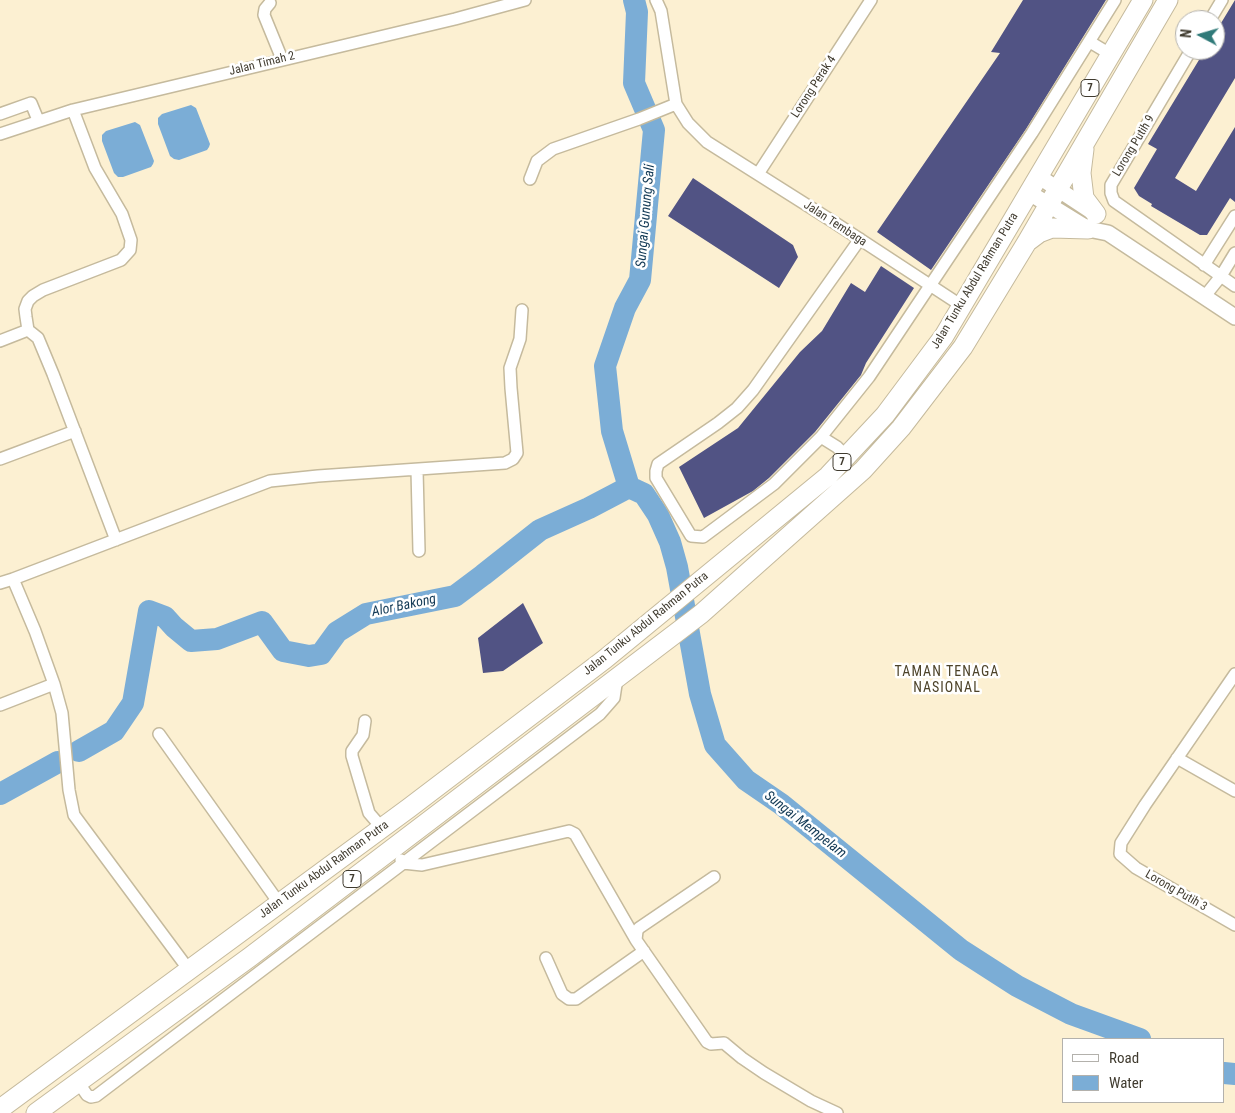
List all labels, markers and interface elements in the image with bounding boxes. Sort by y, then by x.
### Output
north arrow [1175,10,1225,60]
text: N [1178,28,1194,39]
street label: Jalan Timah 2 [228,49,296,79]
street label: Lorong Perak 4 [789,53,839,121]
road number: 7 [1081,80,1099,96]
street label: Lorong Putih 9 [1110,113,1158,179]
water label: Sungai Gunung Sali [633,164,659,268]
street label: Jalan Tembaga [801,198,869,250]
street label: Jalan Tunku Abdul Rahman Putra [929,210,1021,352]
road number: 7 [833,454,851,471]
street label: Jalan Tunku Abdul Rahman Putra [581,569,711,679]
water label: Alor Bakong [370,591,438,621]
district label: TAMAN TENAGA NASIONAL [893,664,1001,696]
water label: Sungai Mempelam [761,788,849,862]
street label: Jalan Tunku Abdul Rahman Putra [256,818,392,922]
street label: Lorong Putih 3 [1143,868,1209,914]
road number: 7 [343,871,361,888]
legend [1062,1038,1225,1103]
text: Road [1109,1049,1139,1067]
text: Water [1109,1074,1143,1092]

